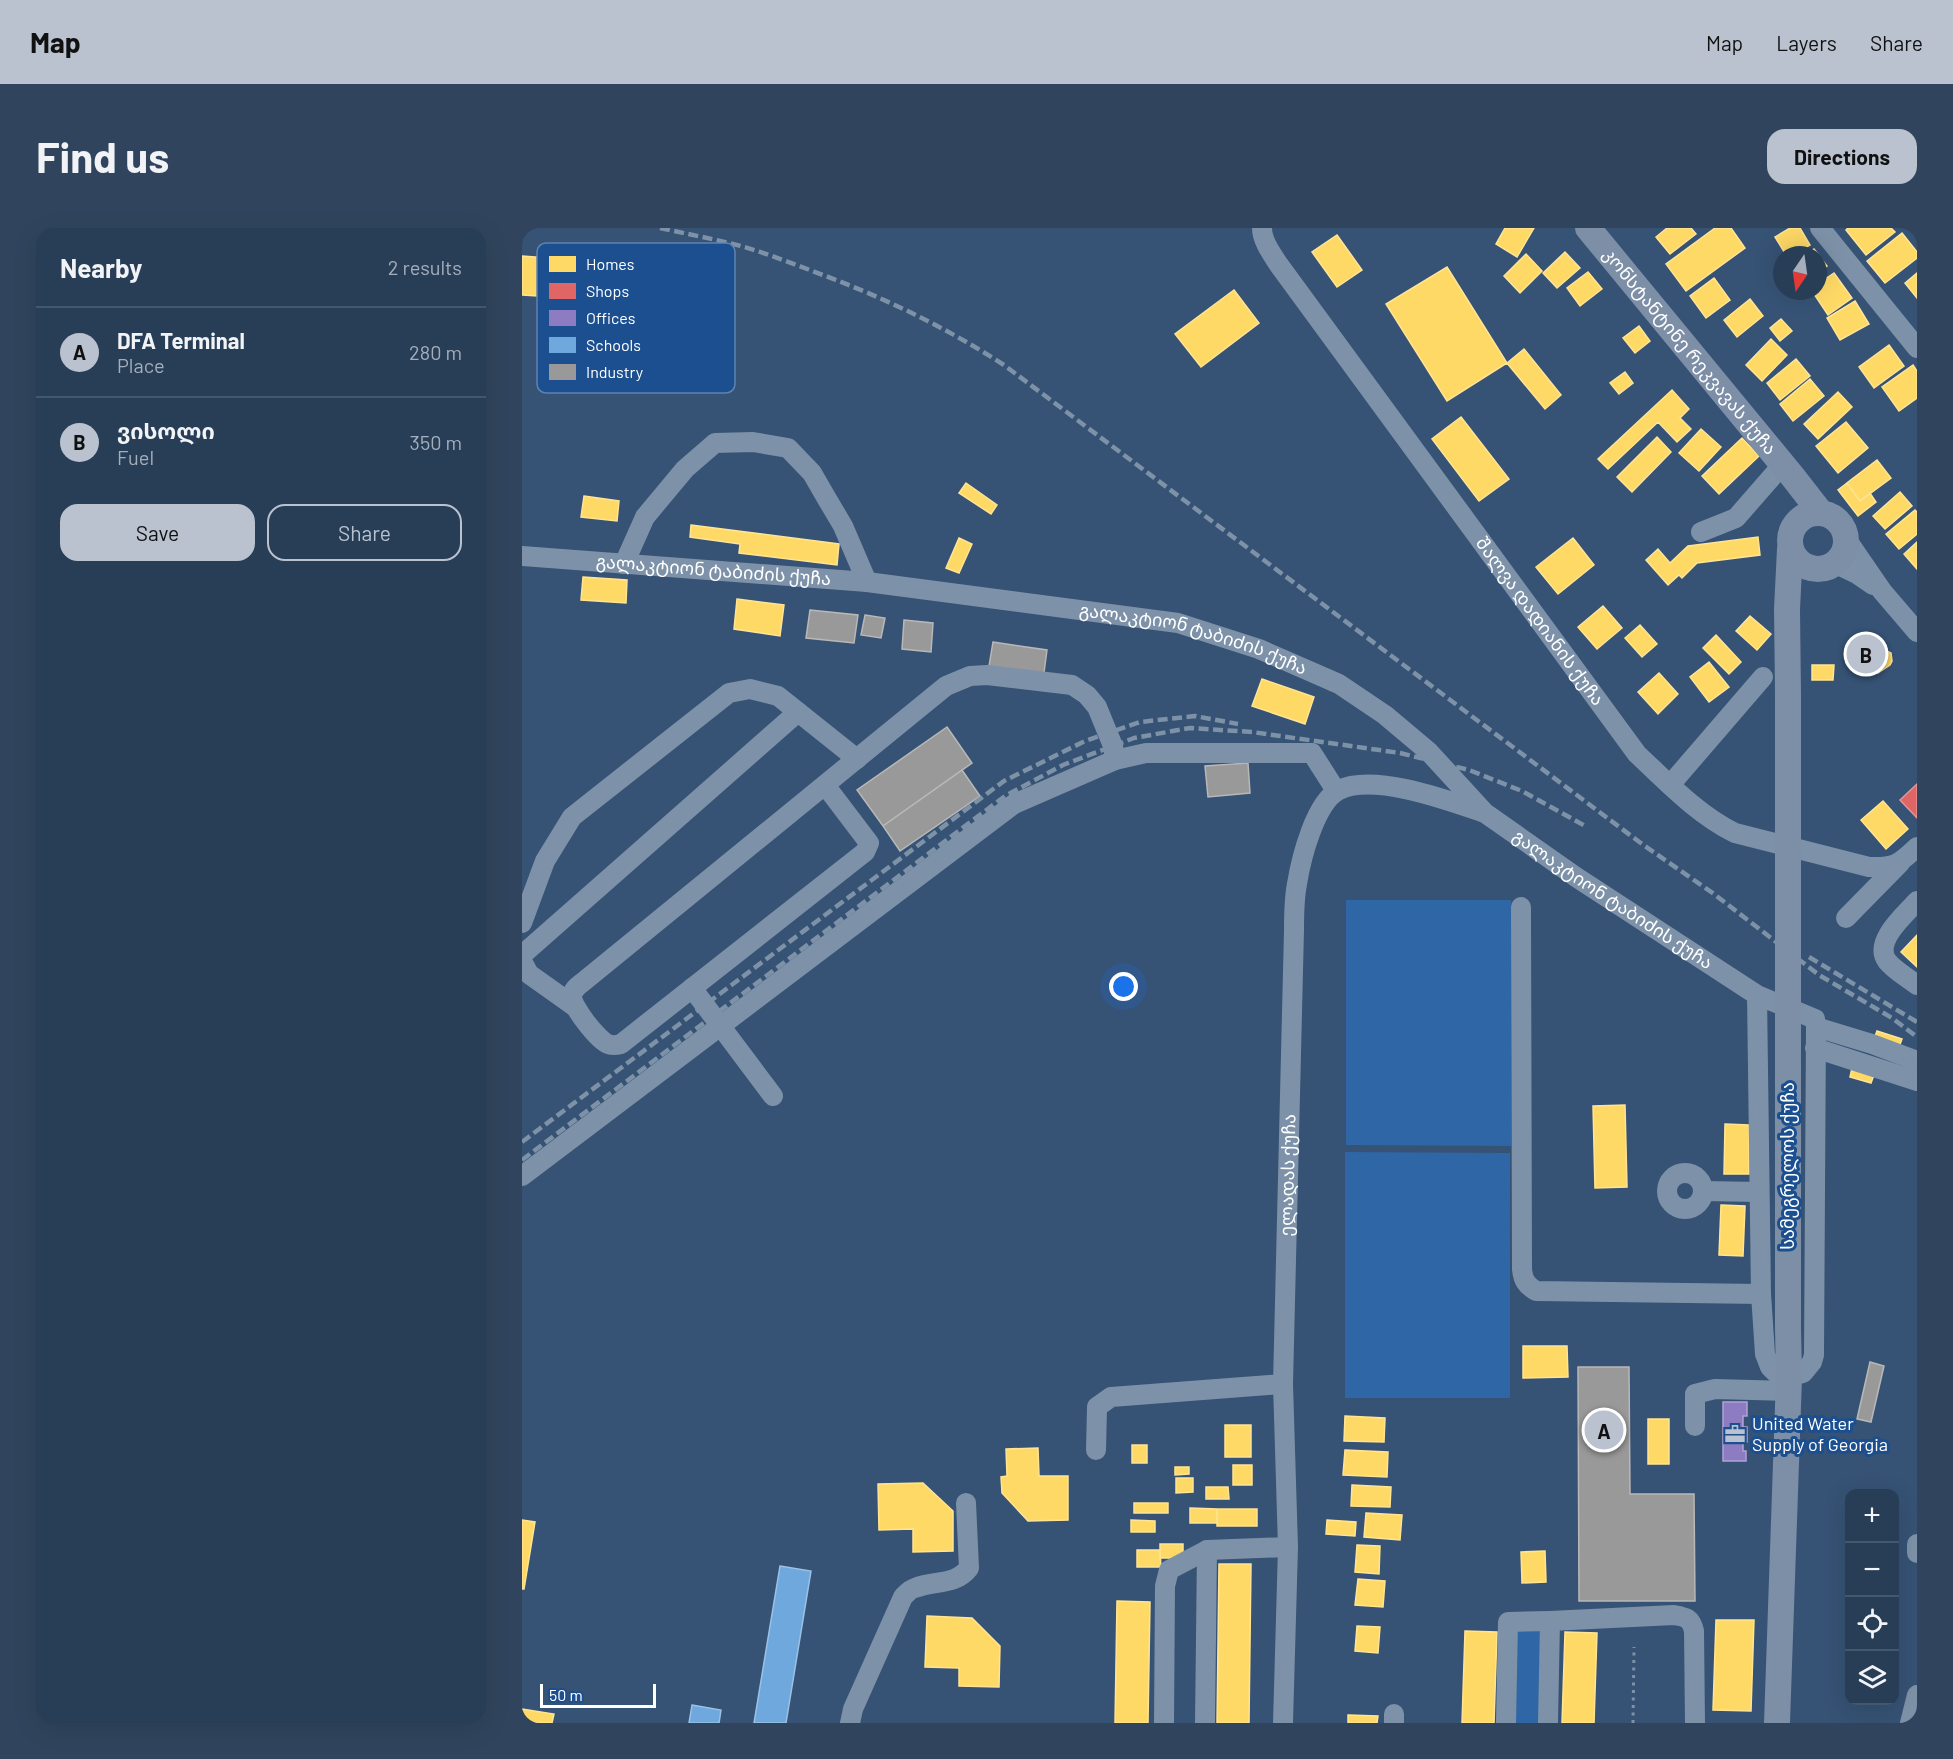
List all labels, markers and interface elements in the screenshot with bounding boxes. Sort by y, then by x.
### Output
text: Map [30,25,81,59]
text: Map [1706,30,1743,55]
text: Layers [1776,30,1837,55]
text: Share [1870,30,1923,55]
button: Directions [1767,129,1917,184]
text: Find us [36,131,169,181]
legend [537,243,735,393]
street label: კონსტანტინე რეკვავას ქუჩა [1598,243,1782,459]
north arrow [1773,246,1827,300]
text: Nearby [60,252,142,283]
text: Homes [586,254,634,273]
text: 2 results [388,255,462,279]
text: Shops [586,281,629,300]
text: Offices [586,308,635,327]
text: DFA Terminal [117,327,245,353]
text: Schools [586,335,641,354]
text: A [73,340,86,364]
text: 280 m [409,340,462,364]
text: Place [117,353,165,377]
text: Industry [586,362,644,381]
text: ვისოლი [117,417,215,443]
text: B [73,430,86,454]
text: 350 m [410,430,462,454]
text: Fuel [117,445,154,469]
button: Save [60,504,255,561]
button: Share [267,504,462,561]
street label: შალვა დადიანის ქუჩა [1472,532,1610,709]
street label: გალაკტიონ ტაბიძის ქუჩა [595,550,832,589]
street label: გალაკტიონ ტაბიძის ქუჩა [1078,598,1311,679]
pin: B [1846,632,1886,676]
street label: გალაკტიონ ტაბიძის ქუჩა [1508,824,1717,973]
your location [1109,972,1138,1001]
street label: სამეგრელოს ქუჩა [1776,1082,1799,1250]
street label: ელადას ქუჩა [1275,1114,1300,1237]
pin: A [1584,1408,1624,1452]
place label: United Water Supply of Georgia [1752,1412,1888,1455]
office icon: United Water Supply of Georgia [1723,1422,1747,1446]
map controls [1845,1489,1899,1705]
button: + [1845,1489,1899,1543]
button: − [1845,1543,1899,1597]
button: locate [1845,1597,1899,1651]
button: layers [1845,1651,1899,1705]
scale bar [540,1681,656,1708]
text: 50 m [549,1685,583,1704]

